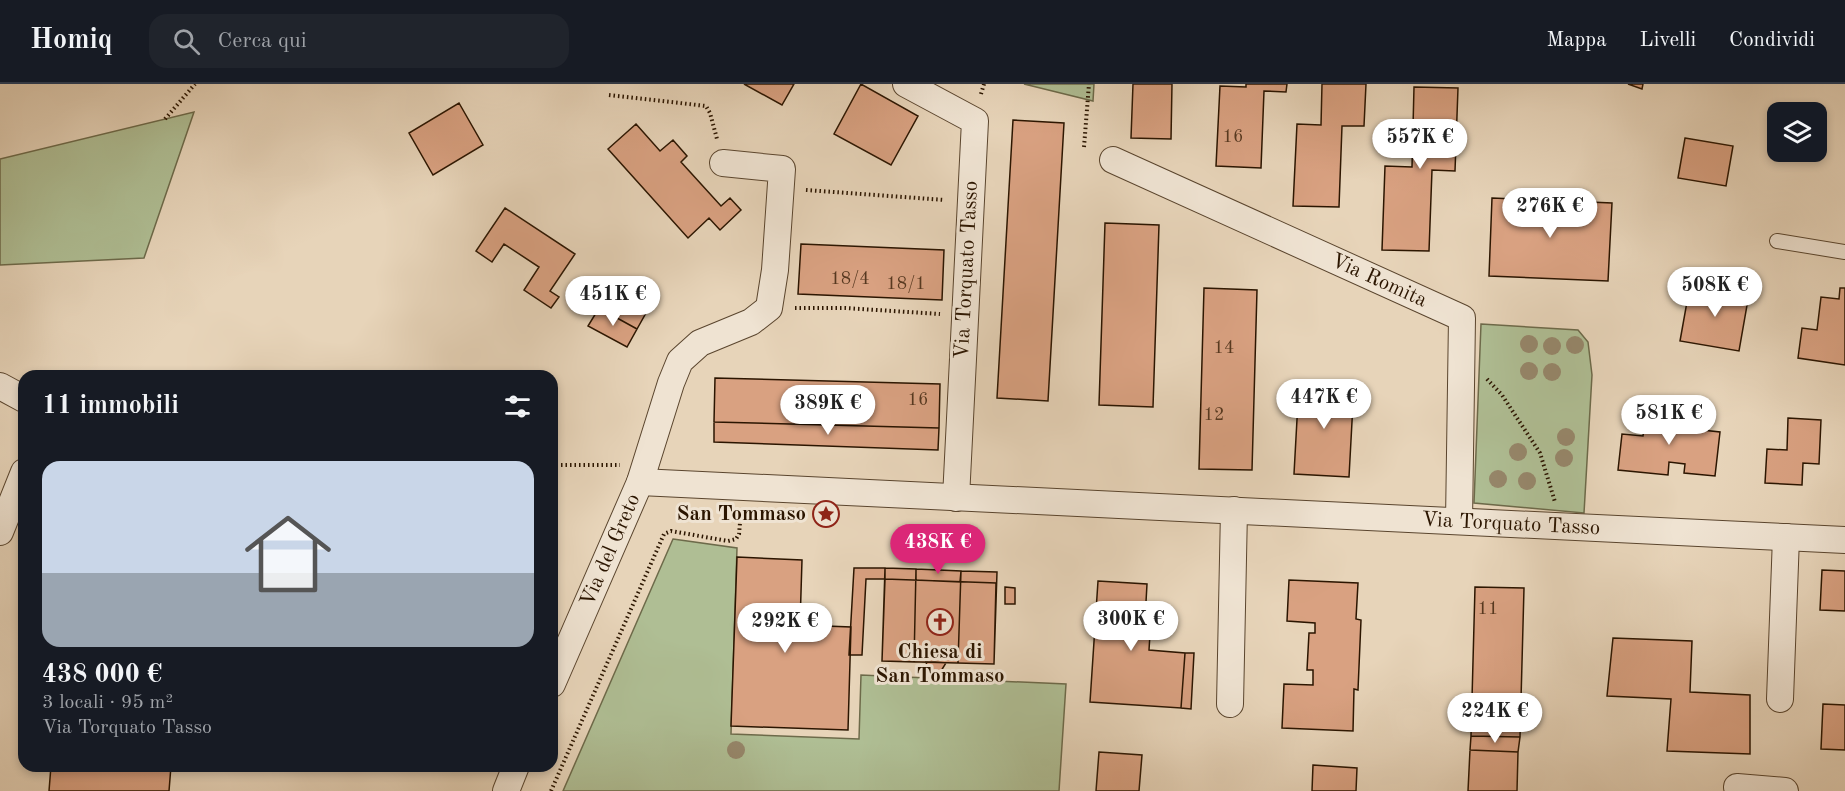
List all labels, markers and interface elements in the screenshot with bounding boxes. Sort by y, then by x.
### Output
search box [149,14,569,68]
icon: search [170,25,203,58]
text: Homiq [30,27,113,55]
text: Cerca qui [218,30,307,52]
text: Mappa [1546,30,1607,51]
text: Livelli [1640,30,1696,51]
text: Condividi [1729,30,1815,51]
map controls [1767,102,1827,162]
button: layers [1767,102,1827,162]
pin: 557K € [1371,119,1469,170]
house number: 16 [1223,128,1243,146]
text: 557K € [1386,128,1454,148]
street label: Via Torquato Tasso [952,180,982,360]
pin: 276K € [1501,188,1599,239]
text: 276K € [1516,197,1584,217]
street label: Via Romita [1328,250,1430,311]
pin: 508K € [1666,267,1764,318]
house number: 18/4 [830,270,870,288]
house number: 18/1 [886,275,926,293]
pin: 451K € [564,276,662,327]
text: 508K € [1681,276,1749,296]
text: 451K € [579,285,647,305]
house number: 14 [1214,339,1234,357]
pin: 447K € [1275,379,1373,430]
pin: 389K € [779,385,877,436]
text: 447K € [1290,388,1358,408]
icon: filters [501,390,534,423]
house number: 16 [908,391,928,409]
text: 11 immobili [42,393,179,419]
text: 389K € [794,394,862,414]
pin: 581K € [1620,395,1718,446]
text: 581K € [1635,404,1703,424]
house number: 12 [1204,406,1224,424]
street label: Via del Greto [577,491,644,610]
place icon: San Tommaso [811,499,841,529]
icon: home [234,500,342,608]
place label: San Tommaso [677,504,806,525]
street label: Via Torquato Tasso [1421,509,1601,539]
pin: 438K € [889,524,987,575]
text: 438K € [904,533,972,553]
house number: 11 [1478,600,1498,618]
pin: 300K € [1082,601,1180,652]
pin: 292K € [736,603,834,654]
church icon: Chiesa di San Tommaso [925,607,955,637]
text: 300K € [1097,610,1165,630]
text: 292K € [751,612,819,632]
place label: Chiesa di San Tommaso [875,642,1005,687]
text: 438 000 € [42,662,162,688]
text: 3 locali · 95 m² [42,693,173,713]
pin: 224K € [1446,693,1544,744]
text: 224K € [1461,702,1529,722]
text: Via Torquato Tasso [42,718,212,738]

